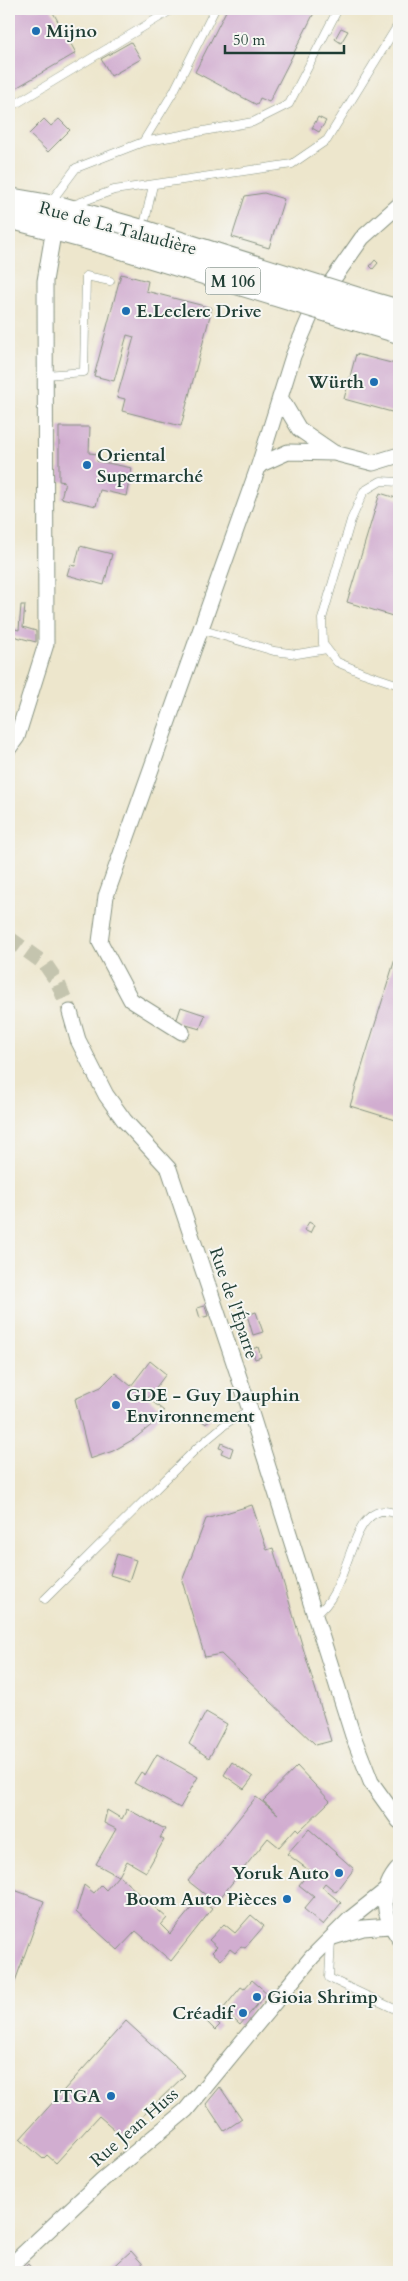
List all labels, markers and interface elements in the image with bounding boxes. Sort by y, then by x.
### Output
place label: Mijno [46,19,97,44]
scale bar [225,22,344,54]
marker: Mijno [30,25,42,37]
text: 50 m [233,30,265,50]
street label: Rue de La Talaudière [36,195,199,262]
road number: M 106 [206,268,260,294]
place label: E.Leclerc Drive [136,299,262,324]
marker: E.Leclerc Drive [120,305,132,317]
place label: Würth [307,370,364,395]
marker: Würth [368,376,380,388]
place label: Oriental Supermarché [97,443,204,489]
marker: Oriental Supermarché [81,459,93,471]
street label: Rue de l'Éparre [203,1244,264,1362]
place label: GDE - Guy Dauphin Environnement [126,1383,300,1429]
marker: GDE - Guy Dauphin Environnement [110,1399,122,1411]
place label: Yoruk Auto [232,1861,329,1886]
marker: Yoruk Auto [333,1867,345,1879]
place label: Boom Auto Pièces [125,1887,277,1912]
marker: Boom Auto Pièces [281,1893,293,1905]
place label: Gioia Shrimp [267,1985,378,2010]
marker: Gioia Shrimp [251,1991,263,2003]
place label: Créadif [172,2001,236,2026]
marker: Créadif [237,2007,249,2019]
street label: Rue Jean Huss [85,2082,184,2173]
place label: ITGA [53,2084,101,2109]
marker: ITGA [105,2090,117,2102]

